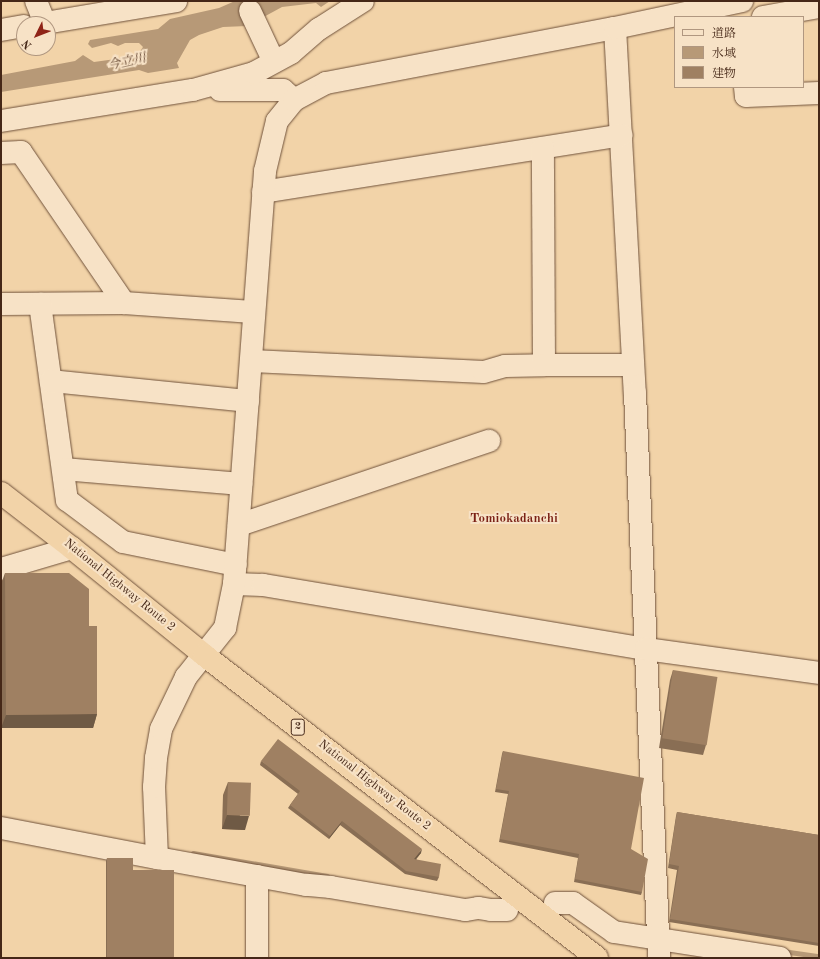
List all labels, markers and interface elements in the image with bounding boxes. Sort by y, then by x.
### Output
north arrow [16,16,56,56]
legend [674,16,804,88]
text: 道路 [712,28,736,40]
text: N [21,37,34,51]
text: 水域 [712,48,736,60]
water label: 今立川 [106,51,148,75]
text: 建物 [712,68,736,80]
district label: Tomiokadanchi [470,511,558,527]
street label: National Highway Route 2 [61,537,177,635]
road number: 2 [290,718,306,736]
street label: National Highway Route 2 [315,738,433,834]

